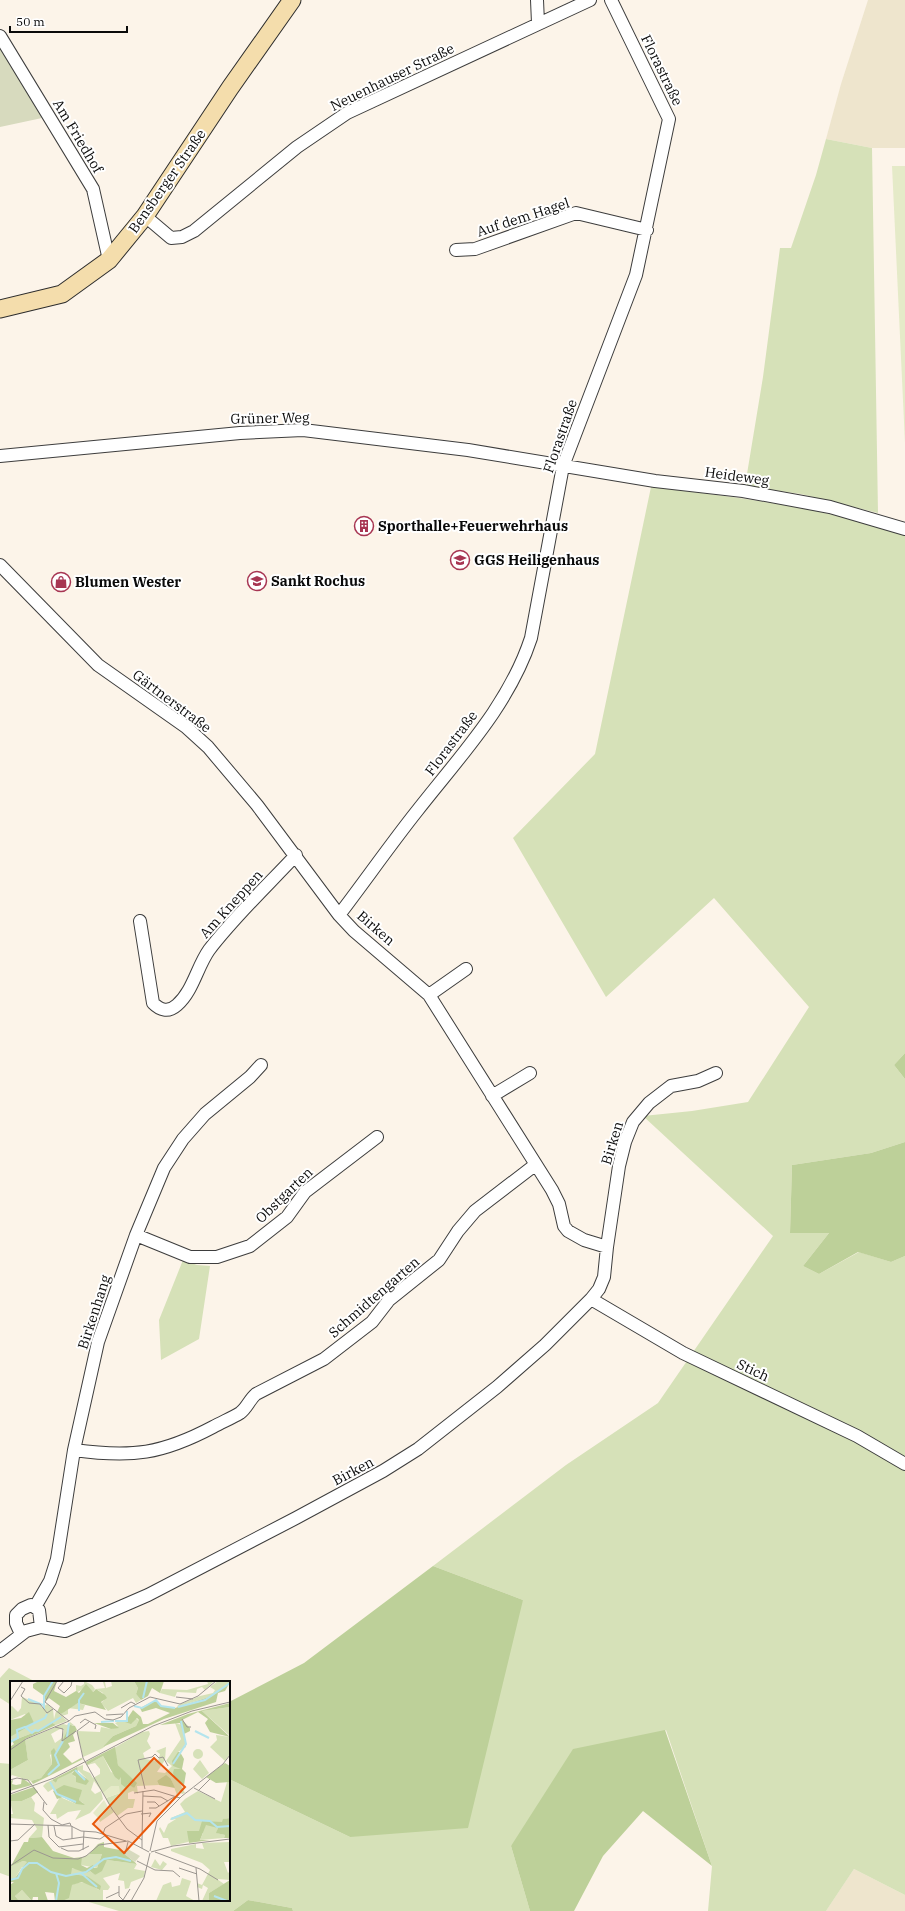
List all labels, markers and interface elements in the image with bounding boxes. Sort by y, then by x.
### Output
scale bar [10,8,127,34]
text: 50 m [16,14,45,29]
street label: Florastraße [637,32,687,108]
street label: Neuenhauser Straße [327,39,457,115]
street label: Am Friedhof [49,96,108,177]
street label: Bensberger Straße [124,126,210,236]
street label: Auf dem Hagel [474,194,572,240]
street label: Florastraße [539,397,581,475]
street label: Grüner Weg [230,408,310,428]
street label: Heideweg [704,463,771,489]
building icon: Sporthalle+Feuerwehrhaus [353,515,375,537]
place label: Sporthalle+Feuerwehrhaus [378,517,568,535]
school or university icon: GGS Heiligenhaus [449,549,471,571]
place label: GGS Heiligenhaus [474,551,599,569]
school or university icon: Sankt Rochus [246,570,268,592]
shop icon: Blumen Wester [50,571,72,593]
place label: Sankt Rochus [271,572,365,590]
place label: Blumen Wester [75,573,181,591]
street label: Gärtnerstraße [129,666,215,736]
street label: Florastraße [421,707,481,779]
street label: Am Kneppen [195,866,267,942]
street label: Birken [353,907,399,949]
street label: Birken [597,1119,627,1167]
street label: Obstgarten [252,1163,317,1227]
street label: Schmidtengarten [325,1253,423,1341]
street label: Birkenhang [73,1272,115,1352]
street label: Stich [734,1355,772,1385]
street label: Birken [329,1453,377,1489]
inset map [10,1681,230,1901]

